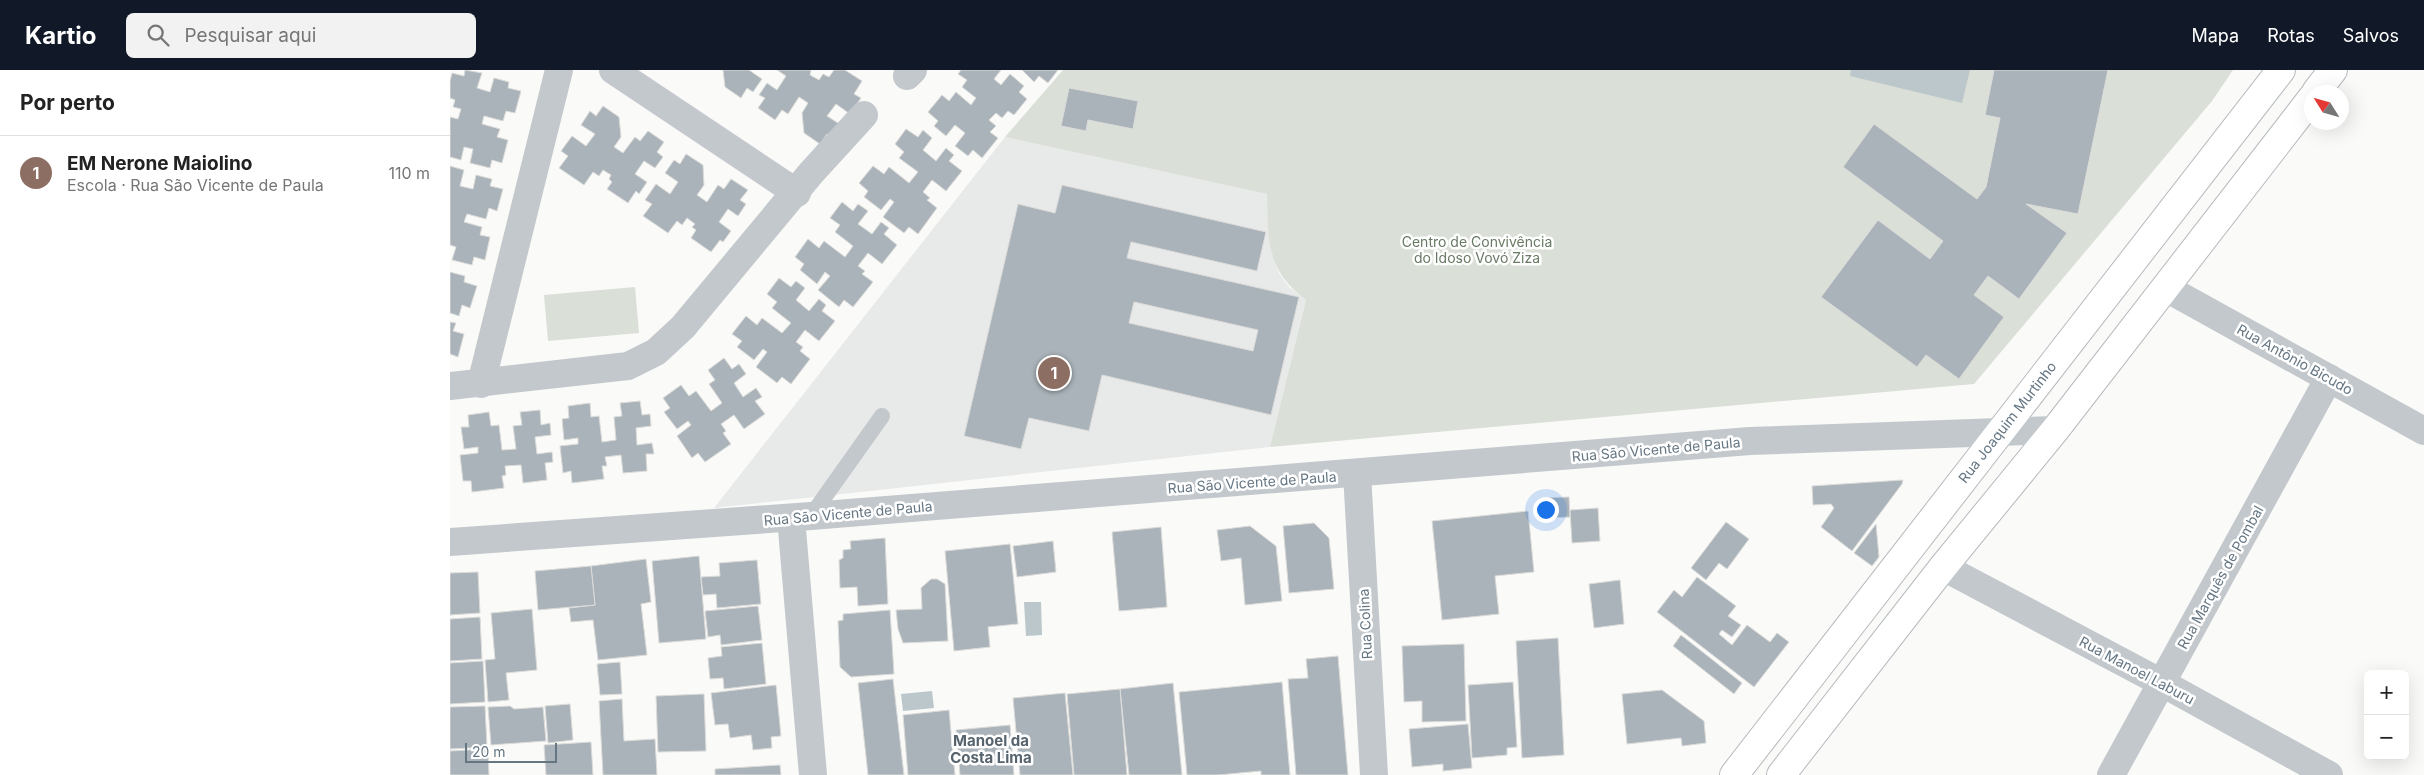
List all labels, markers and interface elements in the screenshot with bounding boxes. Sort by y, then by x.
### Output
search box [126,13,476,58]
text: Kartio [25,21,96,50]
icon: search [144,21,172,49]
text: Pesquisar aqui [184,24,316,47]
text: Mapa [2191,25,2239,46]
text: Rotas [2267,25,2315,46]
text: Salvos [2343,25,2399,46]
north arrow [2304,85,2349,130]
text: Por perto [20,90,115,115]
text: EM Nerone Maiolino [67,152,252,175]
text: 1 [33,163,39,183]
text: 110 m [388,163,430,183]
text: Escola · Rua São Vicente de Paula [67,175,324,195]
park label: Centro de Convivência do Idoso Vovó Ziza [1402,233,1552,266]
street label: Rua Antônio Bicudo [2234,320,2356,398]
pin: 1 [1038,354,1070,392]
street label: Rua Joaquim Murtinho [1954,358,2060,486]
street label: Rua São Vicente de Paula [1571,433,1741,465]
street label: Rua São Vicente de Paula [1167,468,1337,496]
street label: Rua São Vicente de Paula [763,497,933,529]
your location [1533,497,1559,523]
street label: Rua Marquês de Pombal [2174,502,2266,652]
street label: Rua Colina [1355,588,1375,660]
street label: Rua Manoel Laburu [2077,632,2197,708]
map controls [2364,670,2409,760]
button: + [2364,670,2409,715]
button: − [2364,715,2409,760]
district label: Manoel da Costa Lima [950,731,1032,767]
scale bar [465,740,558,763]
text: 20 m [472,743,506,760]

